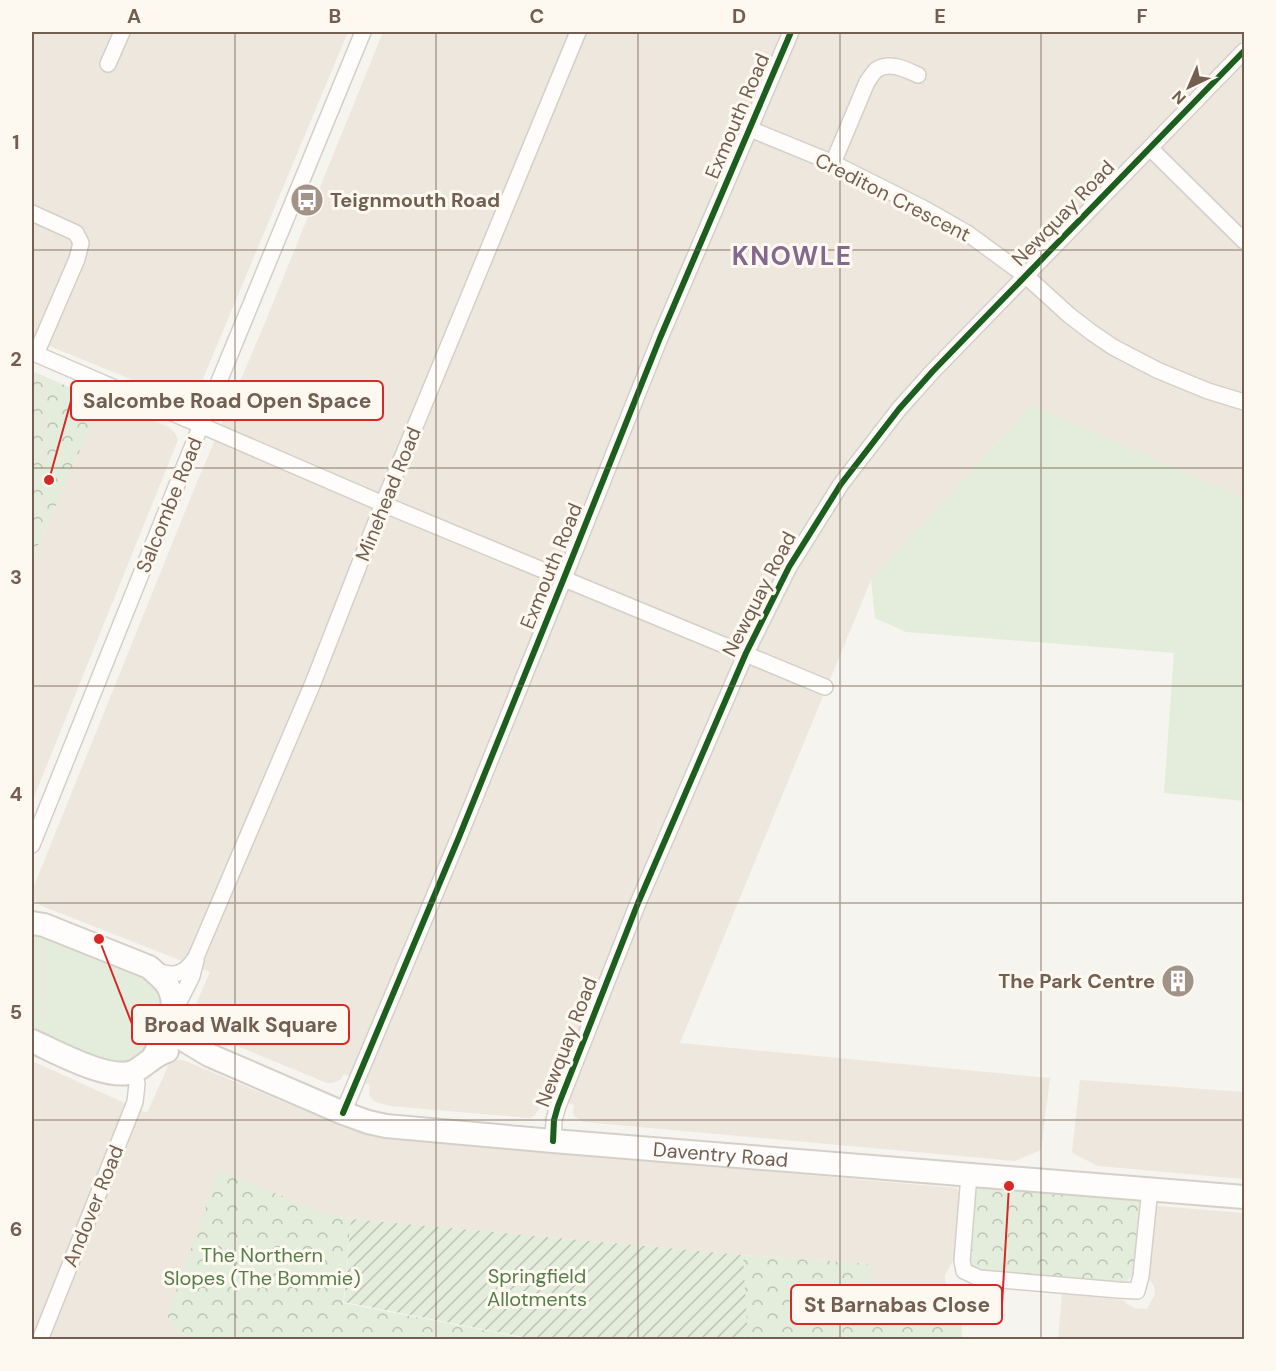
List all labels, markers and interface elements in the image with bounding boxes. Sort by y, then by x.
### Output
text: A [127,3,141,29]
text: B [329,3,341,29]
text: C [530,3,544,29]
text: D [732,3,746,29]
text: E [934,3,946,29]
text: F [1136,3,1148,29]
street label: Exmouth Road [699,49,775,183]
north arrow [1159,57,1219,117]
text: N [1167,86,1190,109]
text: 1 [12,129,20,155]
street label: Crediton Crescent [811,147,975,248]
street label: Newquay Road [1006,155,1120,271]
bus stop icon: Teignmouth Road [289,182,325,218]
place label: Teignmouth Road [330,187,500,213]
district label: KNOWLE [732,239,852,273]
text: 2 [10,346,22,372]
callout: Salcombe Road Open Space [71,381,383,420]
text: Salcombe Road Open Space [83,387,371,415]
street label: Minehead Road [349,423,427,565]
street label: Salcombe Road [130,433,208,577]
street label: Exmouth Road [514,499,588,633]
street label: Newquay Road [716,527,802,661]
text: 3 [10,564,22,590]
text: 4 [10,781,23,807]
building icon: The Park Centre [1160,963,1196,999]
place label: The Park Centre [998,968,1155,994]
street label: Newquay Road [529,973,603,1111]
text: 5 [10,999,22,1025]
callout: Broad Walk Square [132,1005,349,1044]
text: Broad Walk Square [144,1011,338,1039]
street label: Daventry Road [652,1136,789,1173]
street label: Andover Road [57,1141,129,1271]
text: 6 [10,1216,22,1242]
park label: The Northern Slopes (The Bommie) [163,1242,361,1291]
park label: Springfield Allotments [487,1263,587,1312]
callout: St Barnabas Close [791,1285,1002,1324]
text: St Barnabas Close [804,1291,990,1319]

